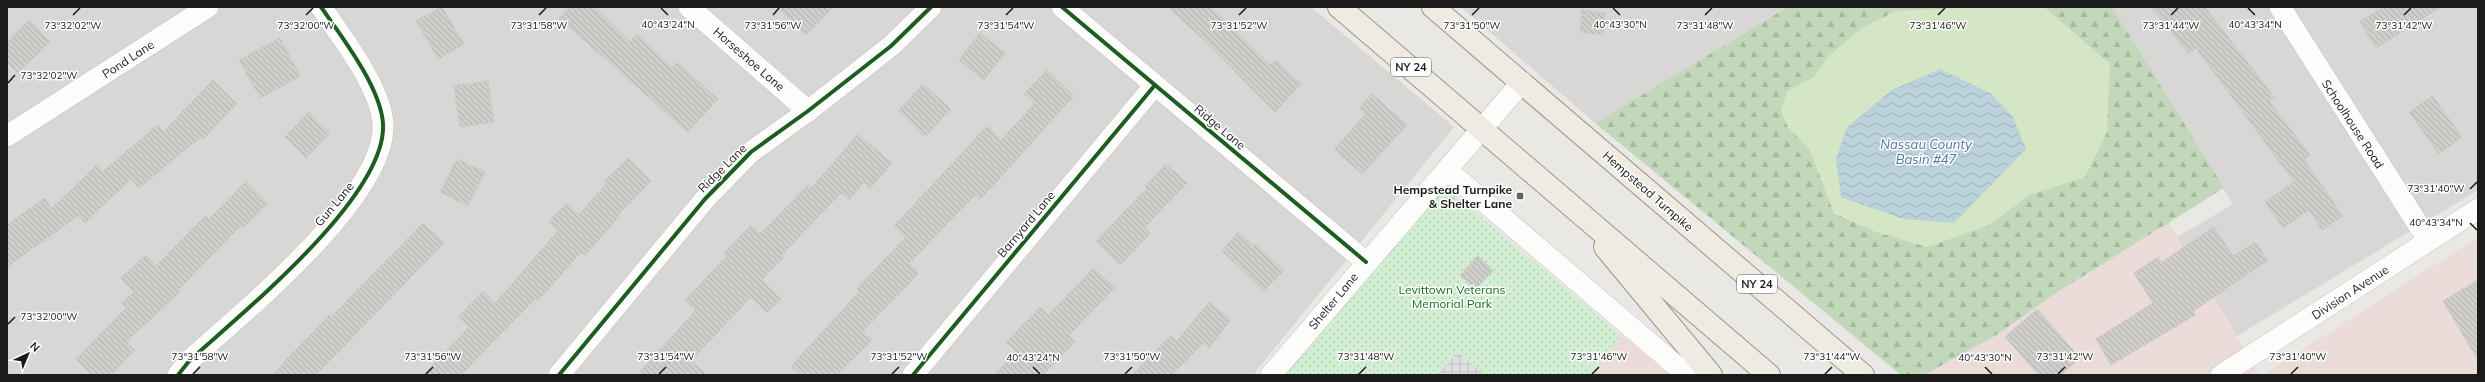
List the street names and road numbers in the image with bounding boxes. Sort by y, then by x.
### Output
street label: Horseshoe Lane [710,24,788,94]
street label: Pond Lane [99,37,157,81]
road number: NY 24 [1391,58,1431,76]
street label: Schoolhouse Road [2319,77,2387,171]
street label: Ridge Lane [1191,101,1249,153]
street label: Ridge Lane [695,141,749,195]
street label: Hempstead Turnpike [1600,148,1696,234]
street label: Gun Lane [311,179,357,229]
street label: Barnyard Lane [994,188,1058,260]
street label: Division Avenue [2309,262,2391,322]
street label: Shelter Lane [1305,270,1361,332]
road number: NY 24 [1737,275,1777,293]

